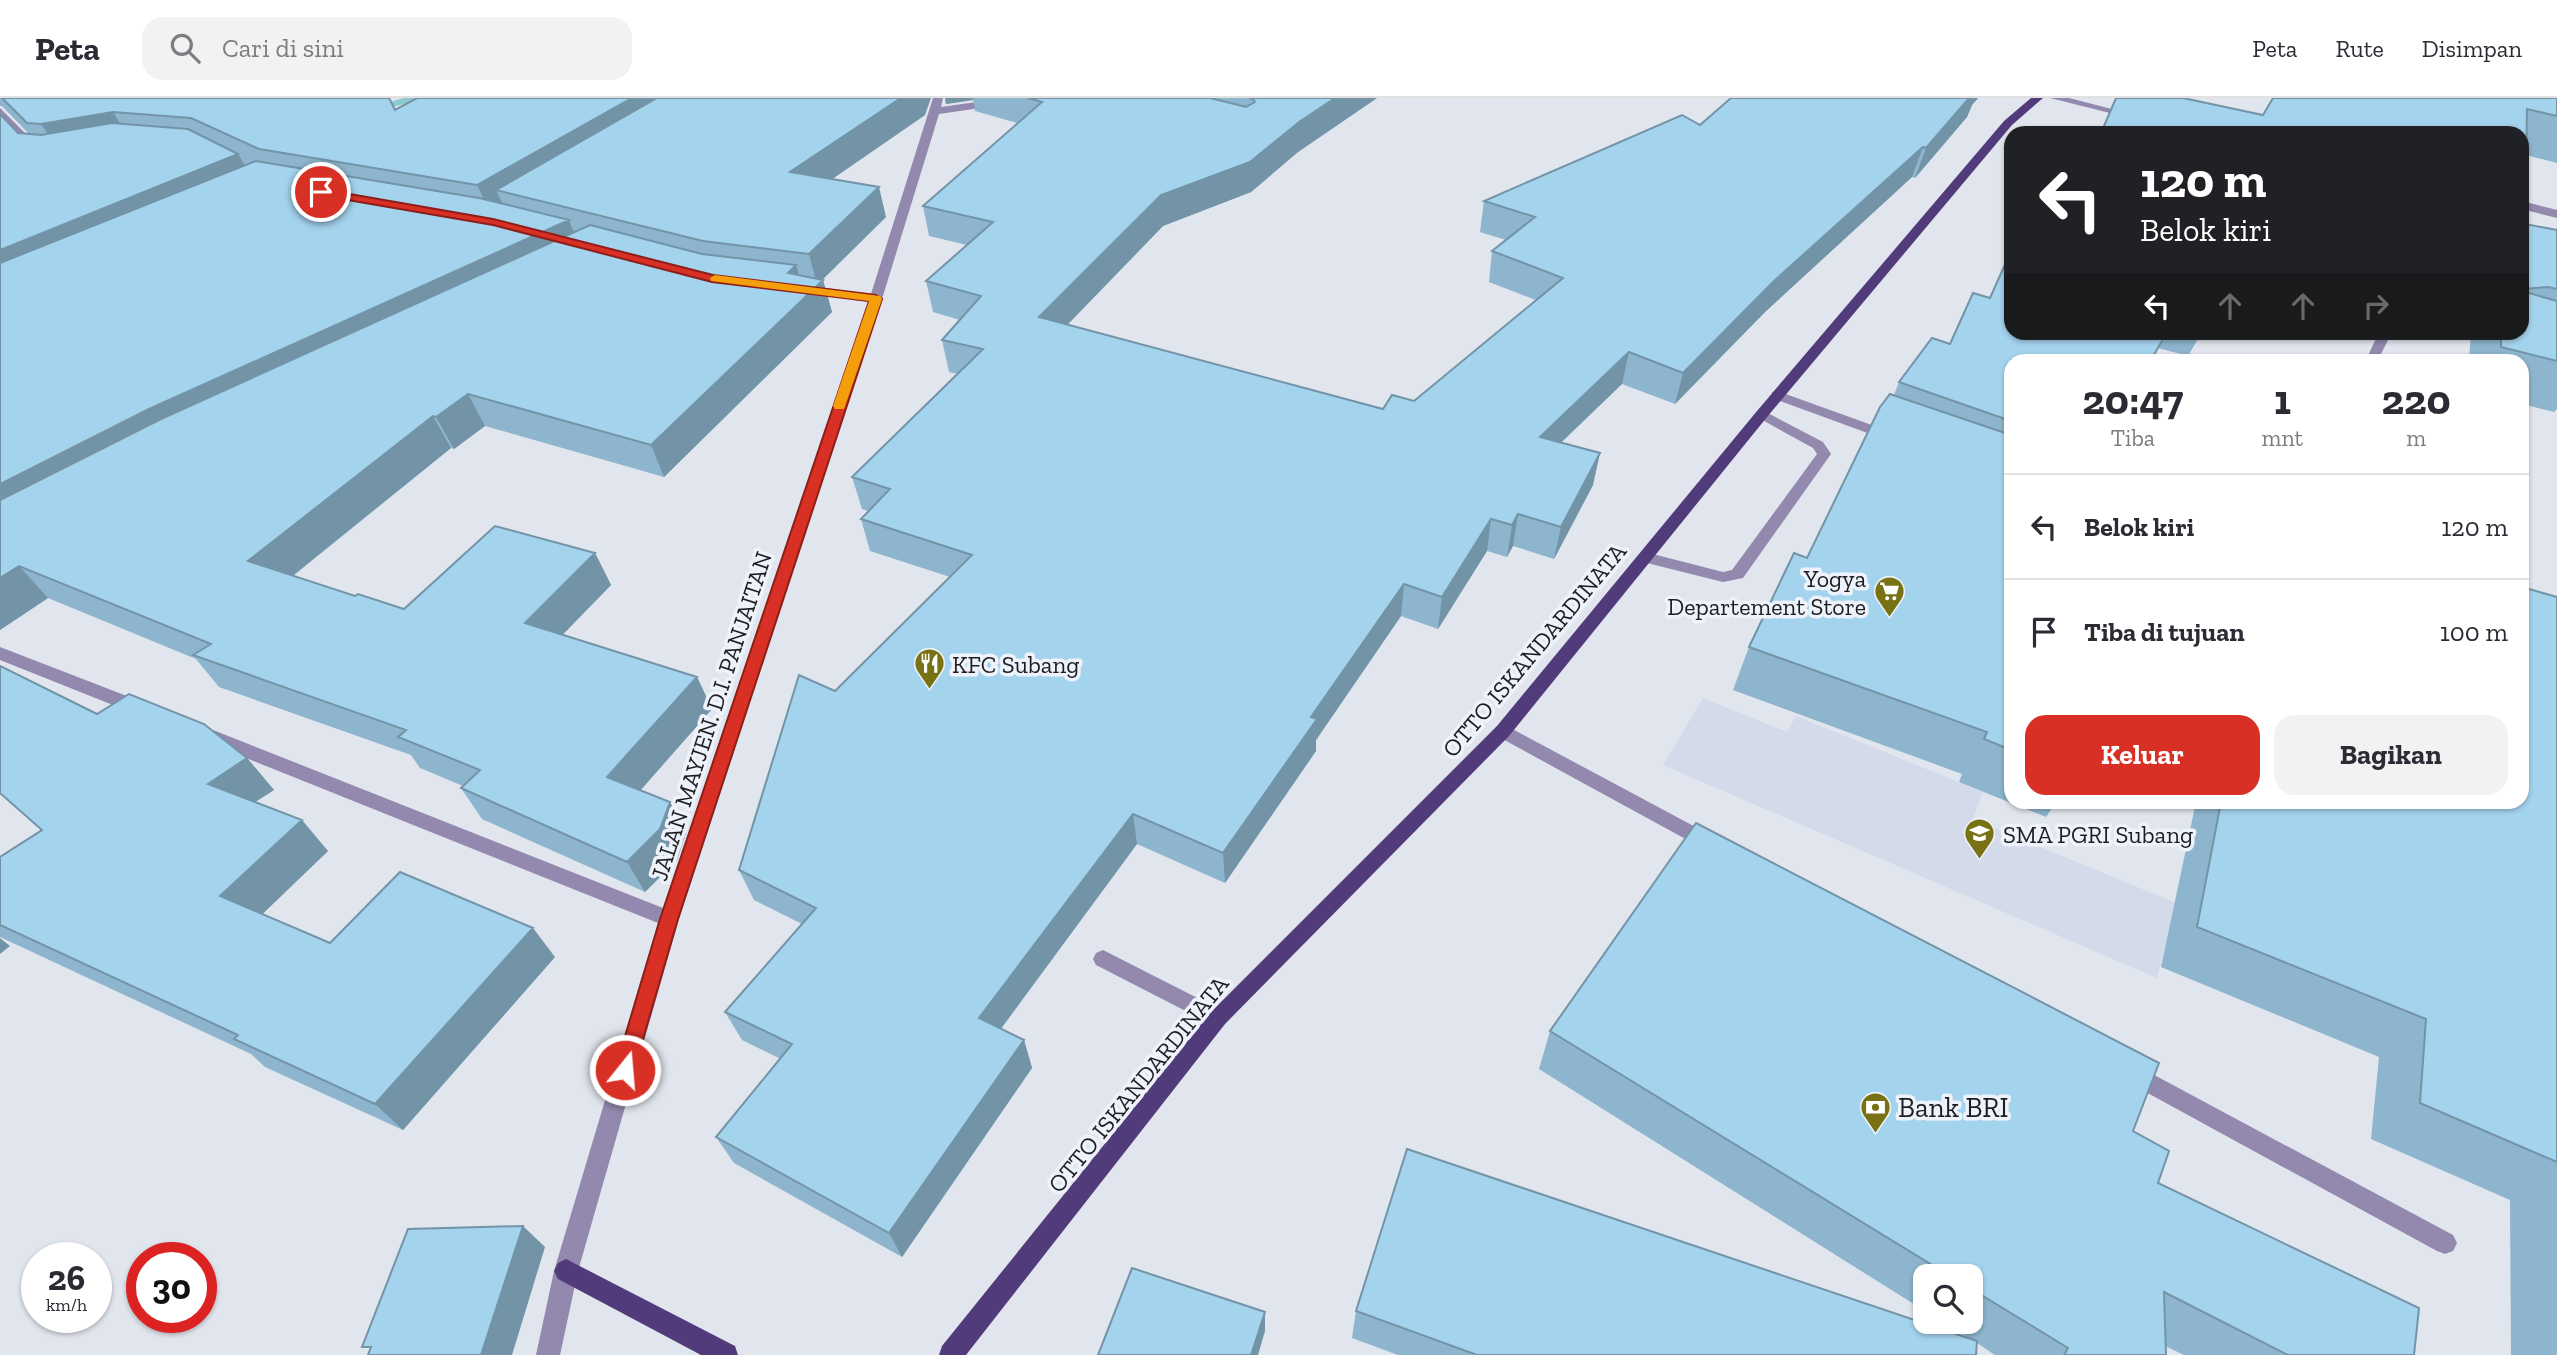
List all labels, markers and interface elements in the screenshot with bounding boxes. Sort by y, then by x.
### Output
search box [142,17,632,80]
text: Peta [35,29,100,68]
icon: search [166,29,204,67]
text: Cari di sini [222,32,344,64]
text: Peta [2252,34,2297,63]
text: Rute [2335,34,2384,63]
text: Disimpan [2422,34,2522,63]
text: 120 m [2140,151,2266,210]
icon: left [2025,154,2116,245]
pin [291,162,351,222]
icon: arrive [302,173,340,211]
text: Belok kiri [2140,211,2271,249]
icon: left [2138,287,2176,325]
icon: ahead [2211,287,2249,325]
icon: ahead [2284,287,2322,325]
icon: right [2357,287,2395,325]
text: 20:47 [2082,374,2183,425]
text: 1 [2274,374,2291,425]
text: 220 [2381,374,2451,425]
text: Tiba [2111,424,2155,452]
text: mnt [2262,424,2303,452]
text: m [2406,424,2426,452]
icon: left [2025,508,2063,546]
text: Belok kiri [2084,511,2194,543]
text: 120 m [2441,511,2508,543]
street label: OTTO ISKANDARDINATA [1436,537,1632,763]
street label: JALAN MAYJEN. D.I. PANJAITAN [644,548,778,884]
place label: Yogya Departement Store [1667,564,1866,621]
supermarket icon: Yogya Departement Store [1872,575,1906,619]
icon: arrive [2025,613,2063,651]
text: Tiba di tujuan [2084,616,2245,648]
text: 100 m [2440,616,2508,648]
restaurant icon: KFC Subang [912,647,946,691]
place label: KFC Subang [952,650,1079,679]
button: Keluar [2025,715,2260,795]
button: Bagikan [2274,715,2508,795]
school or university icon: SMA PGRI Subang [1963,817,1997,861]
place label: SMA PGRI Subang [2003,820,2193,849]
street label: OTTO ISKANDARDINATA [1042,969,1235,1198]
position arrow [588,1033,662,1107]
bank icon: Bank BRI [1858,1090,1892,1134]
place label: Bank BRI [1898,1091,2009,1124]
speed limit sign: 30 [126,1242,217,1333]
text: 26 [48,1257,85,1299]
map controls [1913,1264,1983,1334]
button: search [1913,1264,1983,1334]
text: km/h [46,1294,87,1316]

